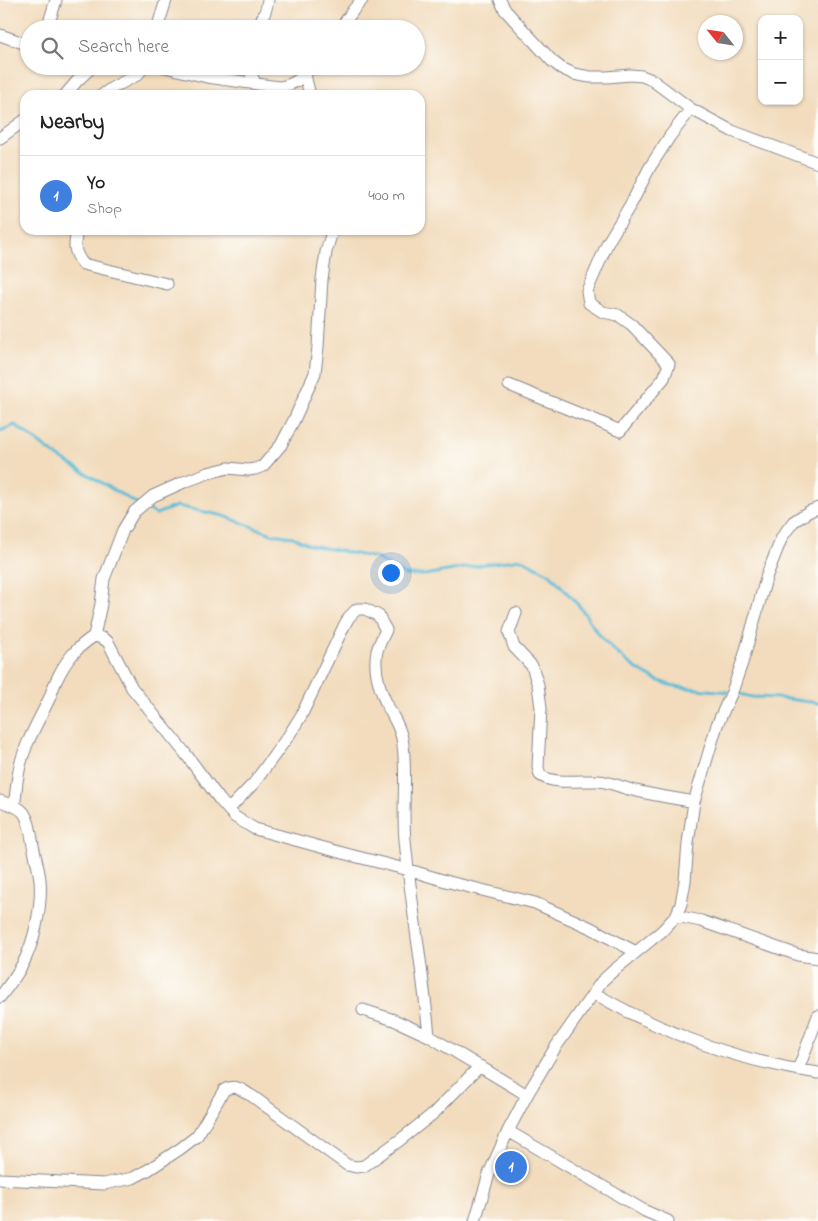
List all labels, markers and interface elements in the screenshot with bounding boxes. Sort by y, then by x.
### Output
north arrow [698,15,743,60]
map controls [758,15,803,105]
button: + [758,15,803,60]
search box [20,20,425,75]
icon: search [38,34,66,62]
text: Search here [78,34,169,61]
button: − [758,60,803,105]
text: Nearby [40,108,104,138]
text: Yo [87,170,105,197]
text: 1 [53,184,59,208]
text: 400 m [368,184,405,208]
text: Shop [87,197,122,221]
your location [378,560,404,586]
pin: 1 [495,1148,527,1186]

